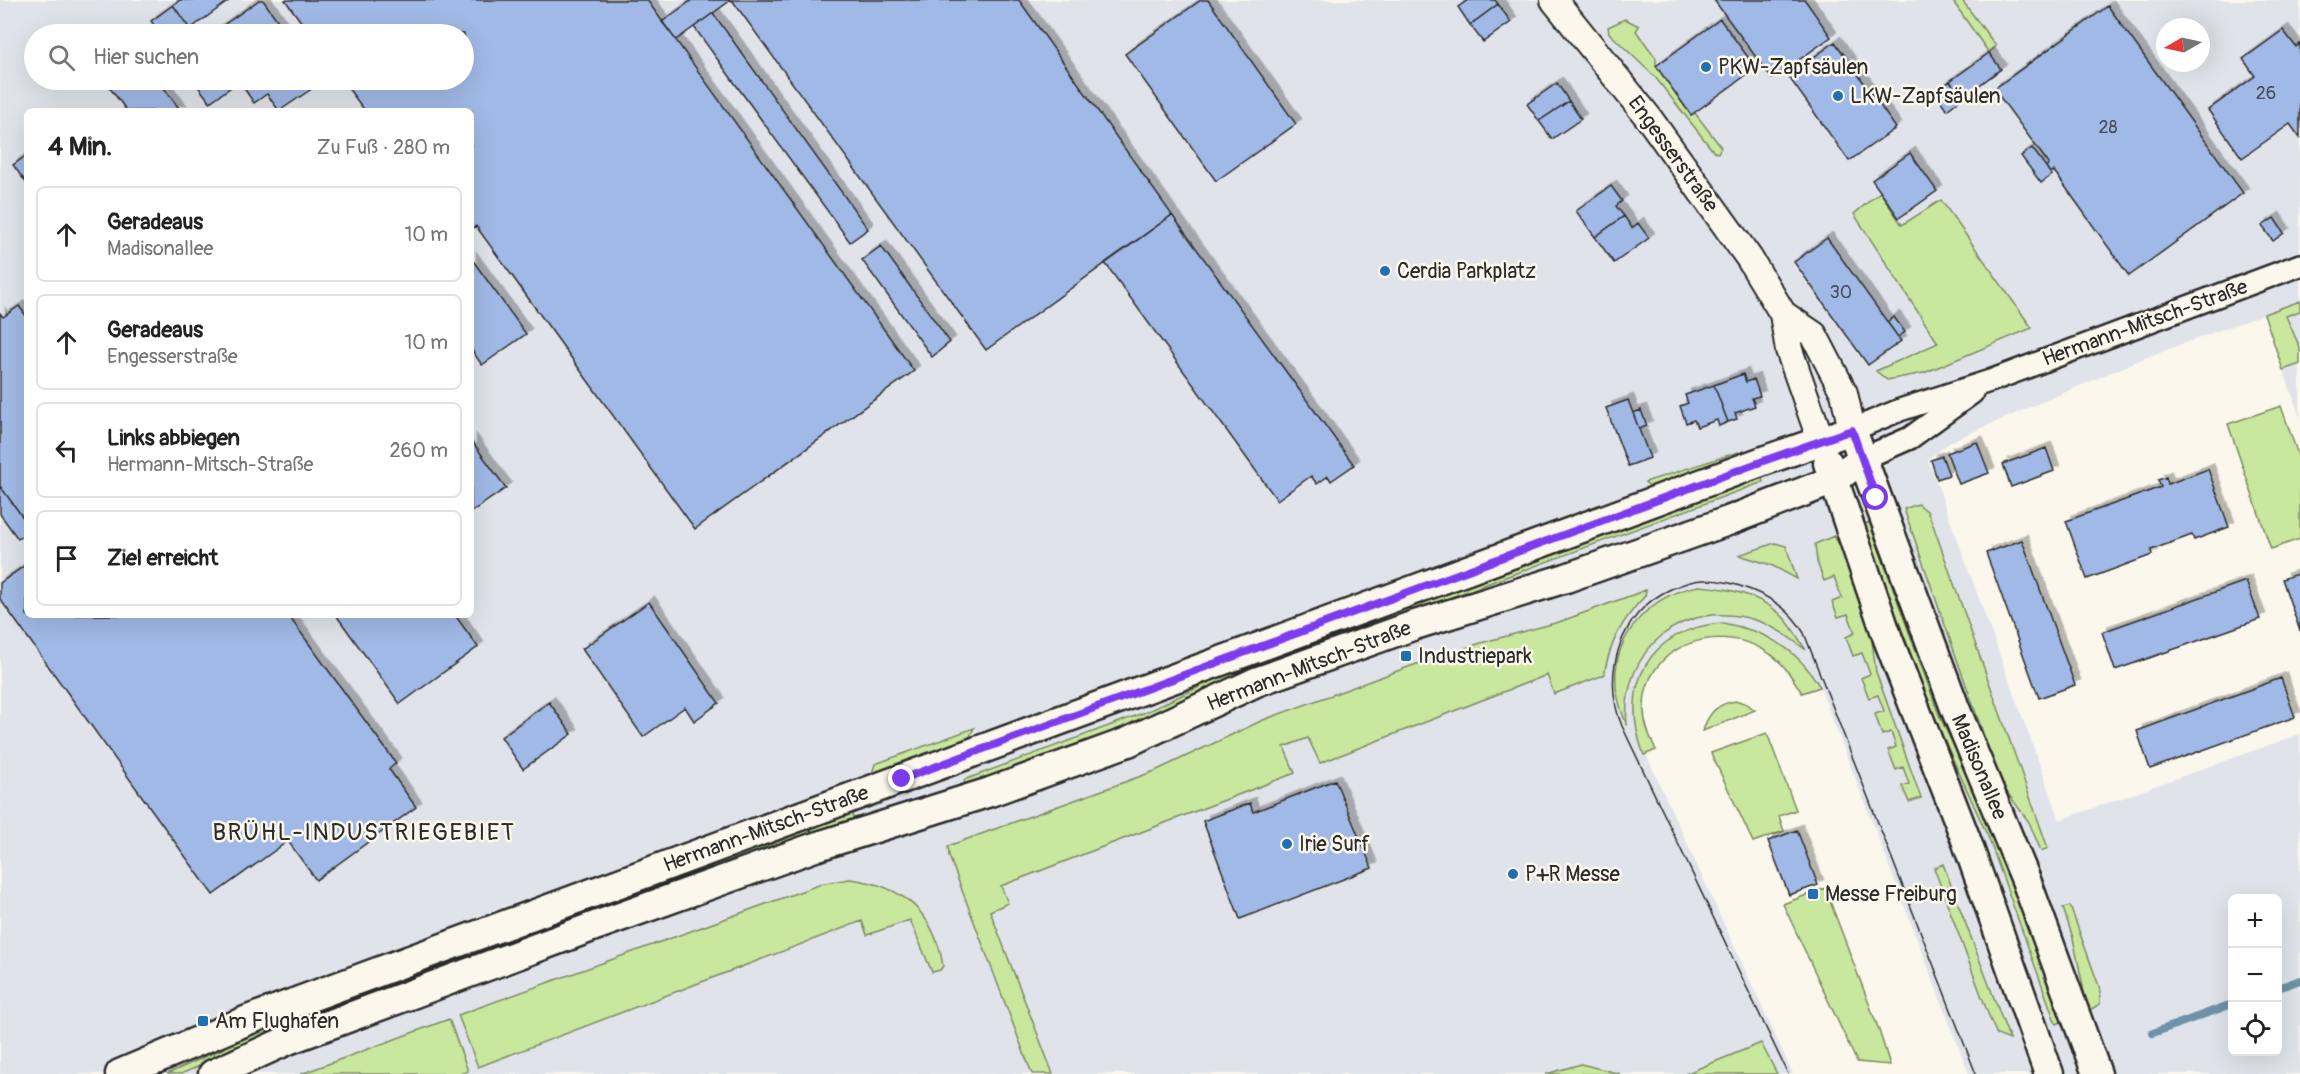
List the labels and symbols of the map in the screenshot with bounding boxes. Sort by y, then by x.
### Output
north arrow [2156,18,2210,72]
place label: PKW-Zapfsäulen [1718,54,1868,81]
marker: PKW-Zapfsäulen [1699,60,1713,74]
house number: 26 [2256,82,2276,105]
place label: LKW-Zapfsäulen [1850,83,2001,110]
marker: LKW-Zapfsäulen [1831,89,1845,103]
street label: Engesserstraße [1622,91,1725,218]
house number: 28 [2098,116,2118,139]
place label: Cerdia Parkplatz [1397,258,1536,285]
marker: Cerdia Parkplatz [1378,264,1392,278]
street label: Hermann-Mitsch-Straße [2039,273,2252,373]
house number: 30 [1830,281,1852,304]
route start [1862,484,1888,510]
street label: Hermann-Mitsch-Straße [1203,614,1416,717]
place label: Industriepark [1418,643,1532,670]
marker: Industriepark [1399,649,1413,663]
street label: Madisonallee [1945,710,2014,824]
route end [888,765,914,791]
street label: Hermann-Mitsch-Straße [660,779,873,879]
district label: BRÜHL-INDUSTRIEGEBIET [212,818,516,847]
place label: Irie Surf [1299,831,1370,858]
marker: Irie Surf [1280,837,1294,851]
place label: P+R Messe [1525,861,1620,888]
marker: P+R Messe [1506,867,1520,881]
place label: Messe Freiburg [1825,881,1957,908]
marker: Messe Freiburg [1806,887,1820,901]
place label: Am Flughafen [215,1008,339,1035]
marker: Am Flughafen [196,1014,210,1028]

